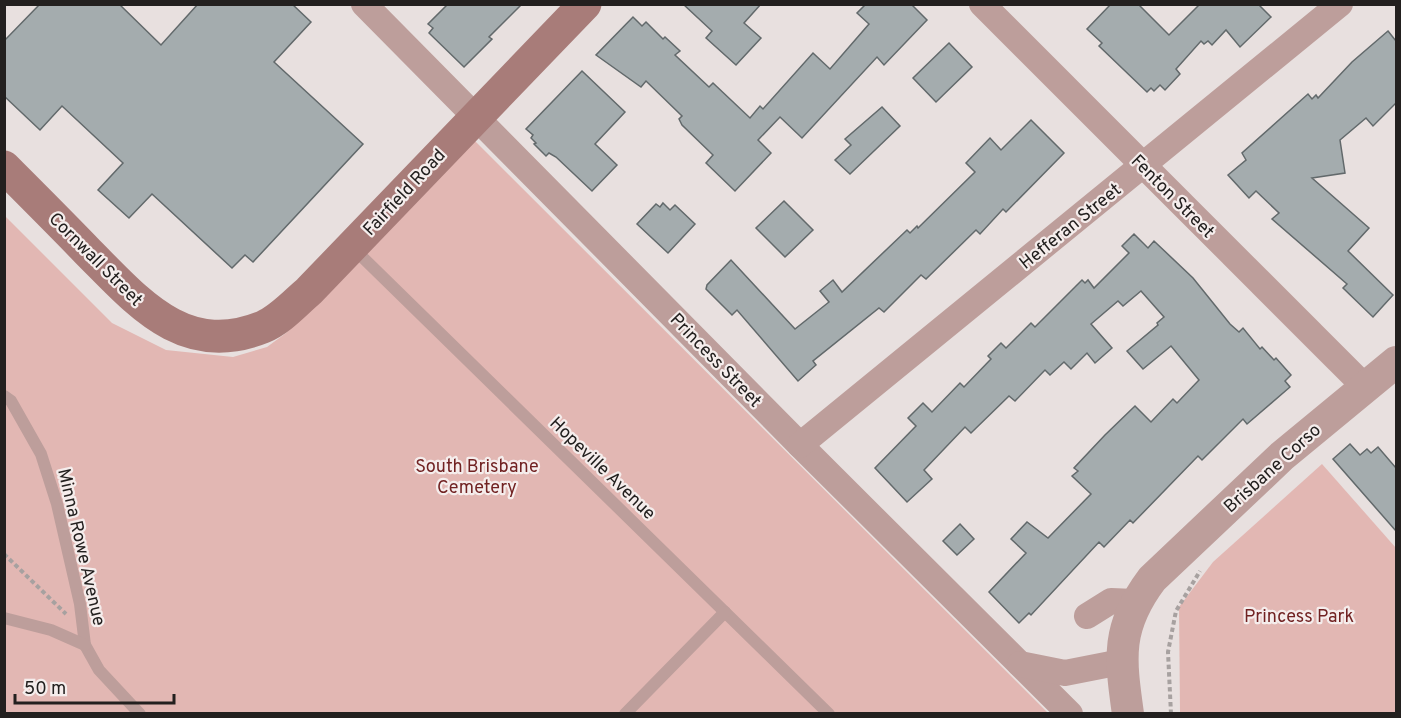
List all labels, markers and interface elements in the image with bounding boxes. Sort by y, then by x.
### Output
street label: Fairfield Road [359,145,451,241]
street label: Fenton Street [1125,150,1219,244]
street label: Hefferan Street [1015,179,1127,275]
street label: Cornwall Street [43,208,147,312]
street label: Princess Street [664,309,766,413]
street label: Hopeville Avenue [544,413,660,526]
street label: Brisbane Corso [1220,419,1326,519]
park label: South Brisbane Cemetery [415,456,539,500]
street label: Minna Rowe Avenue [51,466,110,628]
park label: Princess Park [1244,606,1354,629]
scale bar [15,667,174,705]
text: 50 m [24,678,66,701]

